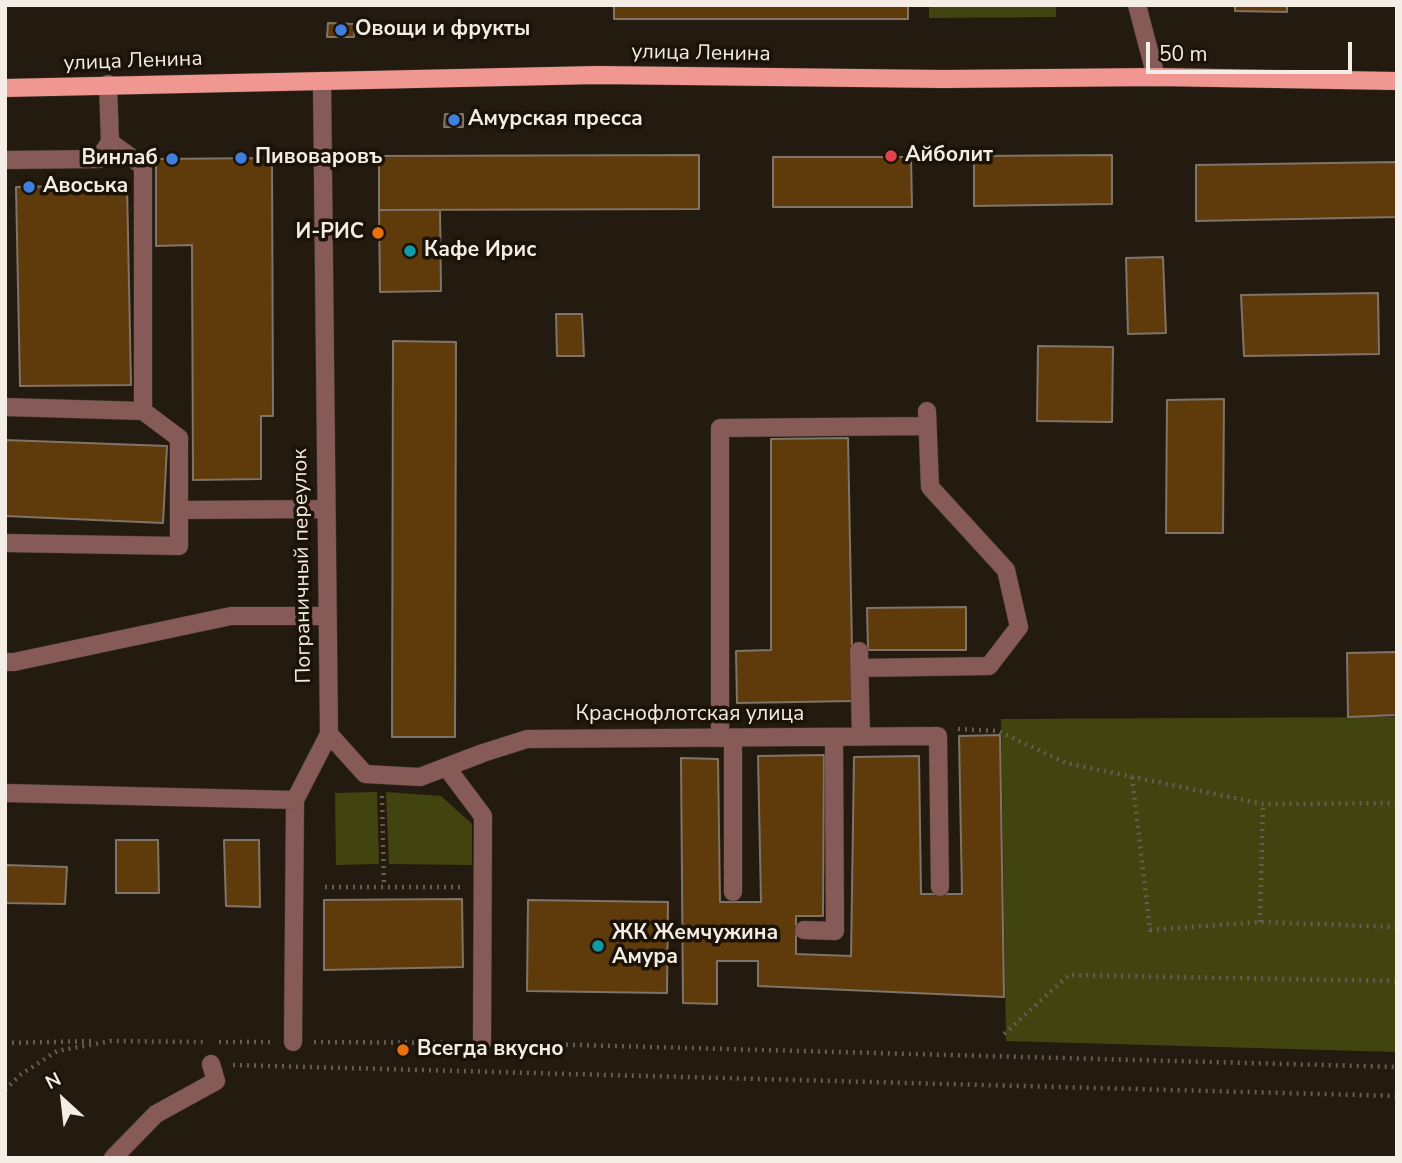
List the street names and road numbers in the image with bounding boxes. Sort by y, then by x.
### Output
street label: улица Ленина [631,40,771,68]
street label: улица Ленина [63,47,203,77]
street label: Пограничный переулок [288,448,318,684]
street label: Краснофлотская улица [576,702,804,728]

